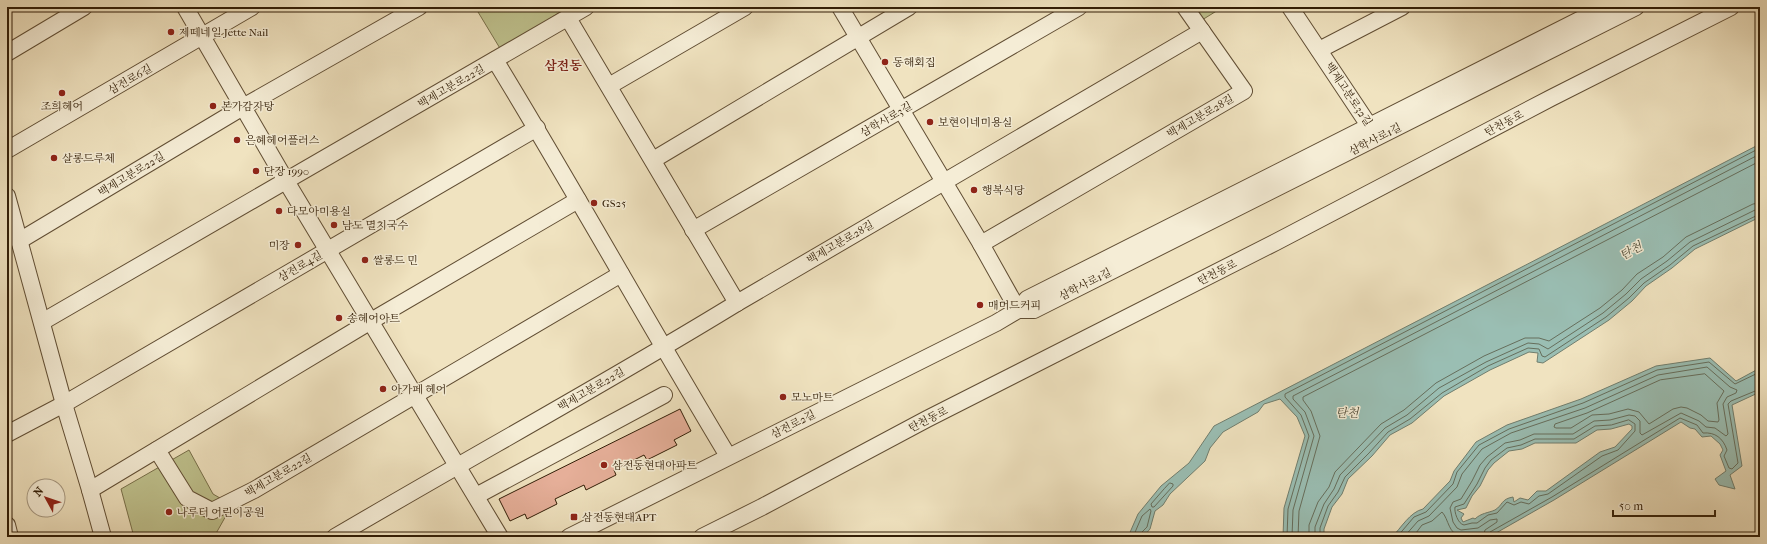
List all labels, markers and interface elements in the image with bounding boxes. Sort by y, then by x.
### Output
place label: 제떼네일 Jette Nail [179,26,268,39]
marker: 제떼네일 Jette Nail [166,27,176,37]
place label: 동해회집 [893,56,936,69]
marker: 동해회집 [880,57,890,67]
district label: 삼전동 [544,58,582,73]
street label: 백제고분로32길 [1323,60,1375,129]
street label: 삼전로6길 [106,62,154,97]
street label: 백제고분로22길 [415,62,487,111]
marker: 조희헤어 [57,88,67,98]
street label: 백제고분로28길 [1165,92,1236,141]
street label: 삼학사로3길 [858,99,914,139]
place label: 조희헤어 [41,100,83,113]
place label: 본가감자탕 [221,100,275,113]
marker: 본가감자탕 [208,101,218,111]
street label: 탄천동로 [1482,108,1526,139]
place label: 보현이네미용실 [938,116,1012,129]
marker: 보현이네미용실 [925,117,935,127]
street label: 삼학사로1길 [1347,121,1404,158]
place label: 은혜헤어플러스 [245,134,320,147]
marker: 은혜헤어플러스 [232,135,242,145]
street label: 백제고분로22길 [96,150,167,199]
place label: 살롱드루체 [62,152,115,165]
marker: 살롱드루체 [49,153,59,163]
place label: 단장 1990 [264,165,309,178]
marker: 단장 1990 [251,166,261,176]
place label: 행복식당 [982,184,1025,197]
marker: 행복식당 [969,185,979,195]
place label: GS25 [602,197,626,210]
marker: GS25 [589,198,599,208]
place label: 다모아미용실 [287,205,351,218]
marker: 다모아미용실 [274,206,284,216]
street label: 백제고분로28길 [805,218,876,267]
place label: 남도 멸치국수 [342,219,408,232]
marker: 남도 멸치국수 [329,220,339,230]
place label: 미장 [269,239,290,252]
water label: 탄천 [1617,239,1646,263]
marker: 미장 [293,240,303,250]
street label: 삼전로4길 [276,249,325,284]
place label: 쌀롱드 민 [373,254,418,267]
marker: 쌀롱드 민 [360,255,370,265]
street label: 탄천동로 [1195,257,1239,288]
street label: 삼학사로1길 [1057,266,1114,303]
place label: 매머드커피 [988,299,1041,312]
marker: 매머드커피 [975,300,985,310]
place label: 송헤어아트 [347,312,401,325]
marker: 송헤어아트 [334,313,344,323]
street label: 백제고분로22길 [555,365,627,414]
place label: 아가페 헤어 [391,383,447,396]
marker: 아가페 헤어 [378,384,388,394]
place label: 모노마트 [791,391,834,404]
marker: 모노마트 [778,392,788,402]
street label: 탄천동로 [906,404,950,435]
water label: 탄천 [1335,406,1360,420]
street label: 삼전로2길 [769,408,818,441]
street label: 백제고분로22길 [242,451,314,500]
place label: 삼전동현대아파트 [612,459,697,472]
marker: 삼전동현대아파트 [599,460,609,470]
north arrow [26,478,66,518]
text: N [31,484,47,499]
scale bar [1613,492,1715,518]
text: 50 m [1619,499,1643,513]
place label: 나루터 어린이공원 [177,506,264,519]
marker: 나루터 어린이공원 [164,507,174,517]
place label: 삼전동현대APT [582,511,657,524]
marker: 삼전동현대APT [569,512,579,522]

